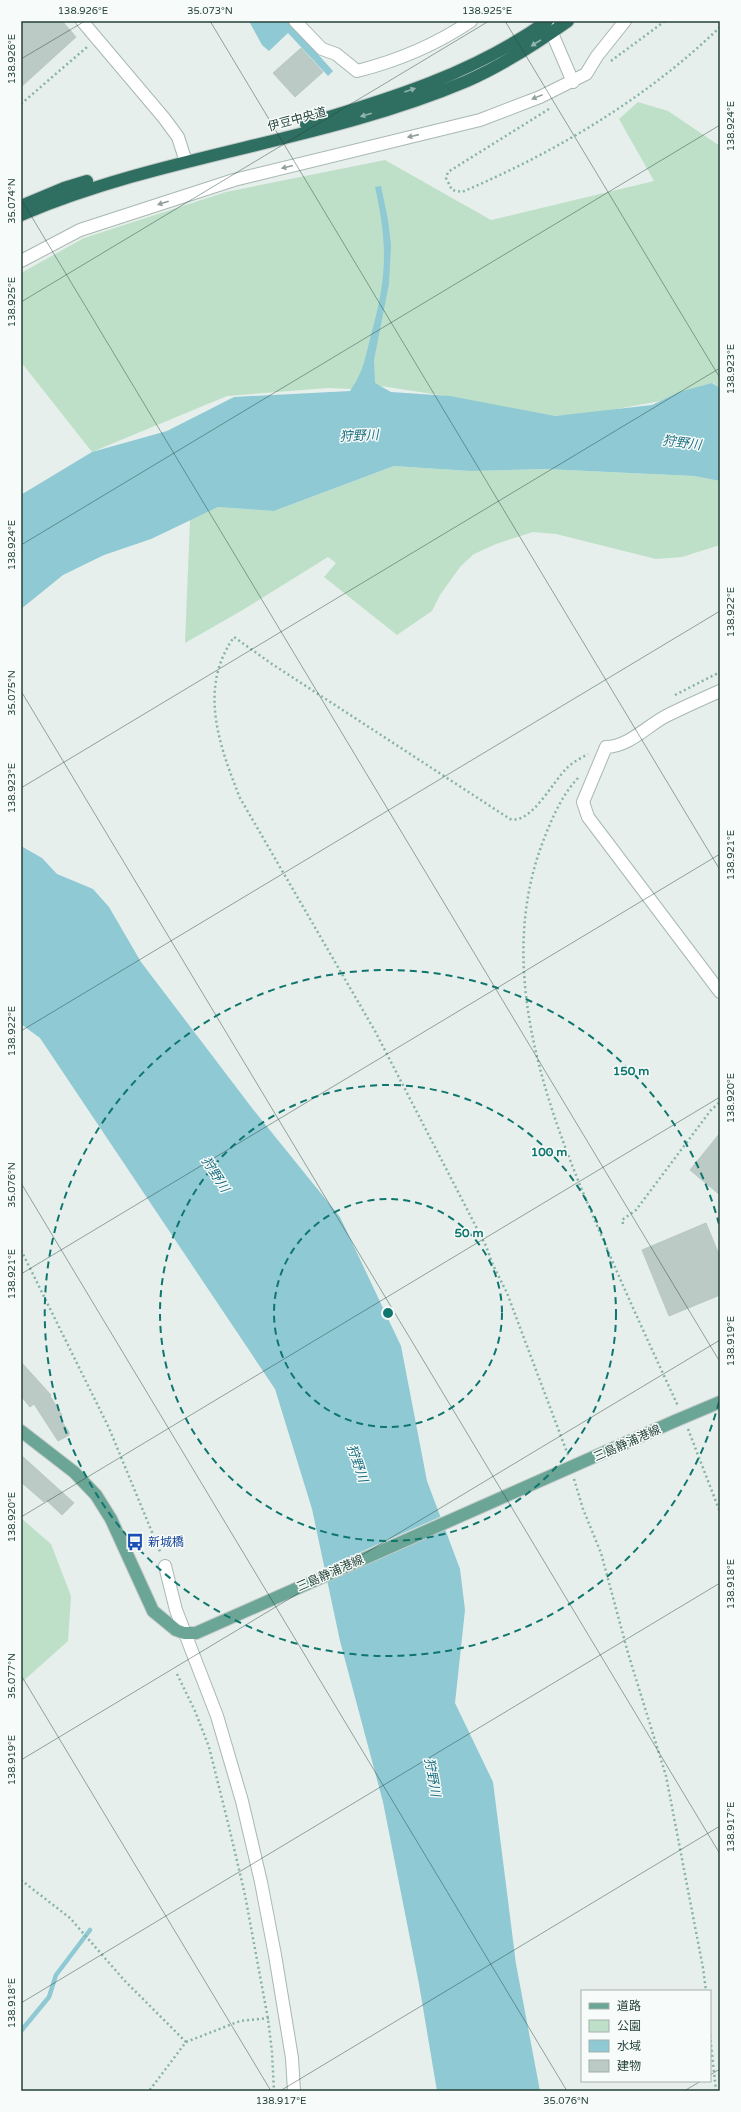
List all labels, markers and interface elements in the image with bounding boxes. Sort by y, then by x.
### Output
text: 138.926°E [58,5,108,17]
text: 35.073°N [187,5,233,17]
text: 138.925°E [462,5,512,17]
text: 138.926°E [6,34,18,84]
one-way arrow [530,39,542,46]
one-way arrow [405,87,417,93]
one-way arrow [531,95,543,101]
text: 138.924°E [725,101,737,151]
street label: 伊豆中央道 [266,104,328,134]
one-way arrow [359,113,372,119]
one-way arrow [407,133,420,139]
one-way arrow [281,164,293,170]
text: 35.074°N [6,178,18,224]
one-way arrow [156,200,168,206]
text: 138.925°E [6,277,18,327]
text: 138.923°E [725,344,737,394]
water label: 狩野川 [339,427,381,445]
water label: 狩野川 [662,433,704,454]
text: 138.924°E [6,520,18,570]
text: 138.922°E [725,587,737,637]
text: 35.075°N [6,670,18,716]
text: 138.923°E [6,763,18,813]
text: 138.921°E [725,830,737,880]
text: 138.922°E [6,1006,18,1056]
text: 150 m [613,1064,649,1078]
text: 138.920°E [725,1073,737,1123]
text: 100 m [531,1145,567,1159]
water label: 狩野川 [198,1154,234,1197]
text: 35.076°N [6,1162,18,1208]
text: 50 m [454,1226,484,1240]
text: 138.921°E [6,1249,18,1299]
centre of rings [381,1306,395,1320]
text: 138.919°E [725,1316,737,1366]
street label: 三島静浦港線 [591,1422,663,1464]
water label: 狩野川 [343,1442,372,1486]
text: 138.920°E [6,1492,18,1542]
bus stop icon: 新城橋 [125,1532,145,1552]
place label: 新城橋 [148,1535,184,1549]
street label: 三島静浦港線 [294,1552,366,1594]
text: 138.918°E [725,1559,737,1609]
text: 35.077°N [6,1653,18,1699]
text: 138.919°E [6,1735,18,1785]
water label: 狩野川 [421,1757,444,1800]
text: 138.917°E [725,1802,737,1852]
text: 138.918°E [6,1978,18,2028]
legend [581,1990,711,2082]
text: 道路 [617,1999,641,2013]
text: 公園 [617,2019,641,2033]
text: 水域 [617,2039,641,2053]
text: 建物 [617,2059,641,2073]
text: 138.917°E [256,2095,306,2107]
text: 35.076°N [543,2095,589,2107]

